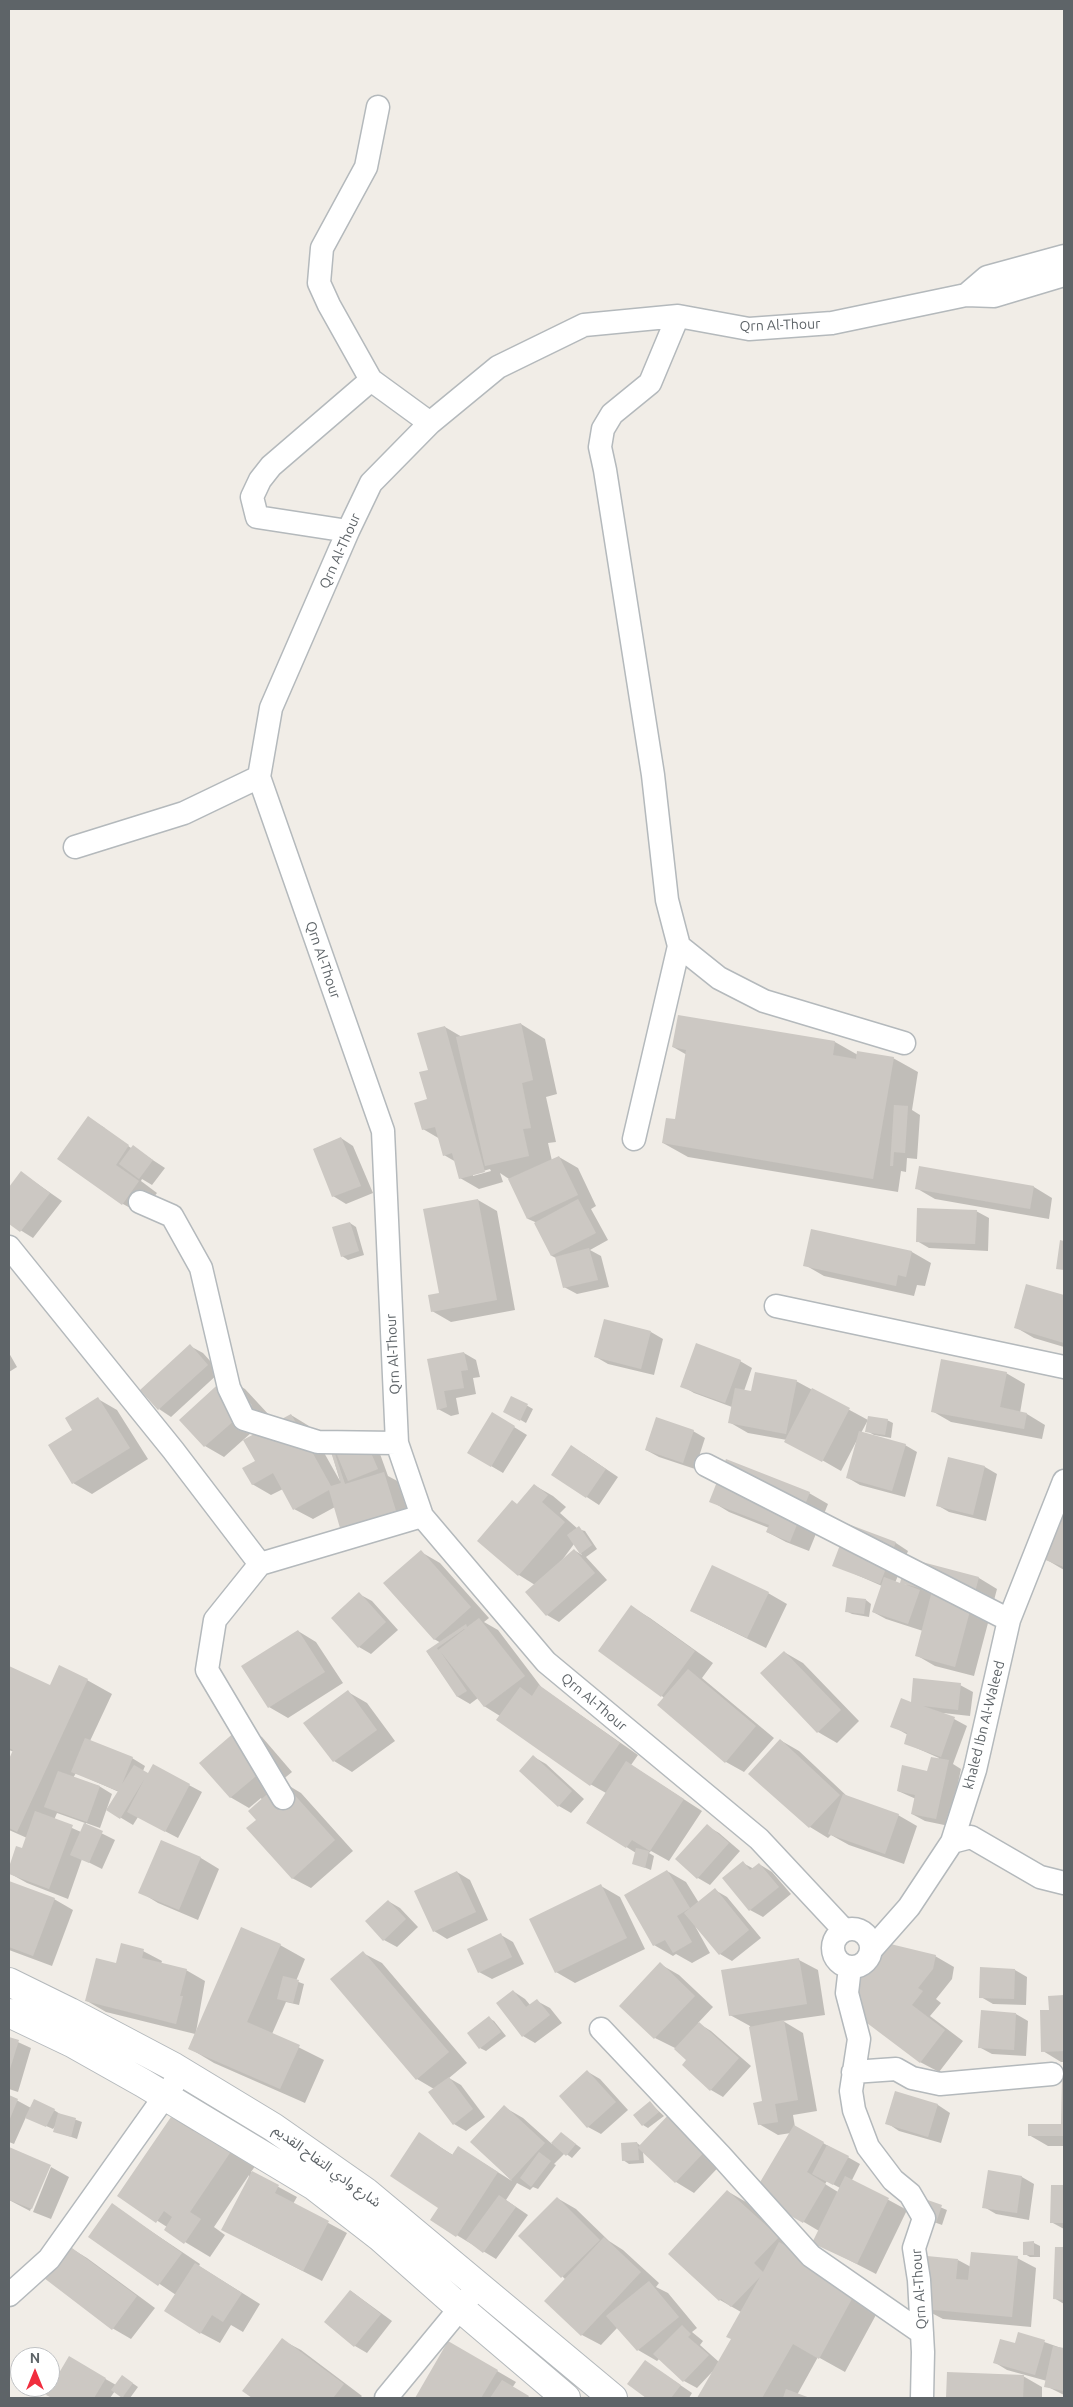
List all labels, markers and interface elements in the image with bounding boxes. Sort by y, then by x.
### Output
street label: Qrn Al-Thour [739,315,821,335]
street label: Qrn Al-Thour [316,511,364,591]
street label: Qrn Al-Thour [302,919,344,1001]
street label: Qrn Al-Thour [382,1313,404,1395]
street label: khaled Ibn Al-Waleed [960,1659,1008,1791]
street label: Qrn Al-Thour [558,1670,630,1734]
street label: شارع وادي التفاح القديم [270,2121,384,2211]
street label: Qrn Al-Thour [908,2248,930,2330]
north arrow [10,2347,60,2397]
text: N [30,2350,40,2366]

